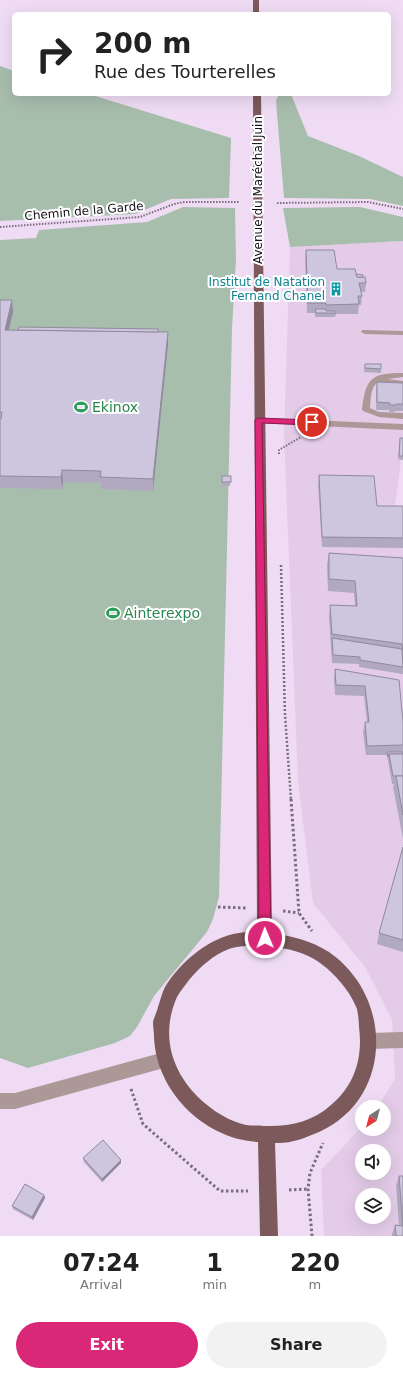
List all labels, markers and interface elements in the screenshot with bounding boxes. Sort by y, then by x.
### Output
text: 200 m [94,27,191,60]
icon: right [28,28,80,80]
text: Rue des Tourterelles [94,61,276,82]
street label: Avenue du Maréchal Juin [251,116,265,264]
street label: Chemin de la Garde [24,199,144,223]
place label: Institut de Natation Fernand Chanel [209,275,325,303]
building icon: Institut de Natation Fernand Chanel [328,281,344,297]
sports icon: Ekinox [73,399,89,415]
place label: Ekinox [92,399,138,415]
pin [295,405,329,439]
icon: arrive [301,411,323,433]
sports icon: Ainterexpo [105,605,121,621]
place label: Ainterexpo [124,605,200,621]
position arrow [244,917,286,959]
north arrow [355,1100,391,1136]
map controls [355,1100,391,1224]
button: sound [355,1144,391,1180]
button: layers [355,1188,391,1224]
text: 07:24 [63,1249,139,1277]
text: 1 [206,1249,223,1277]
text: 220 [290,1249,340,1277]
text: Arrival [80,1277,122,1292]
text: min [202,1277,227,1292]
text: m [309,1277,321,1292]
button: Exit [16,1322,198,1368]
button: Share [206,1322,387,1368]

